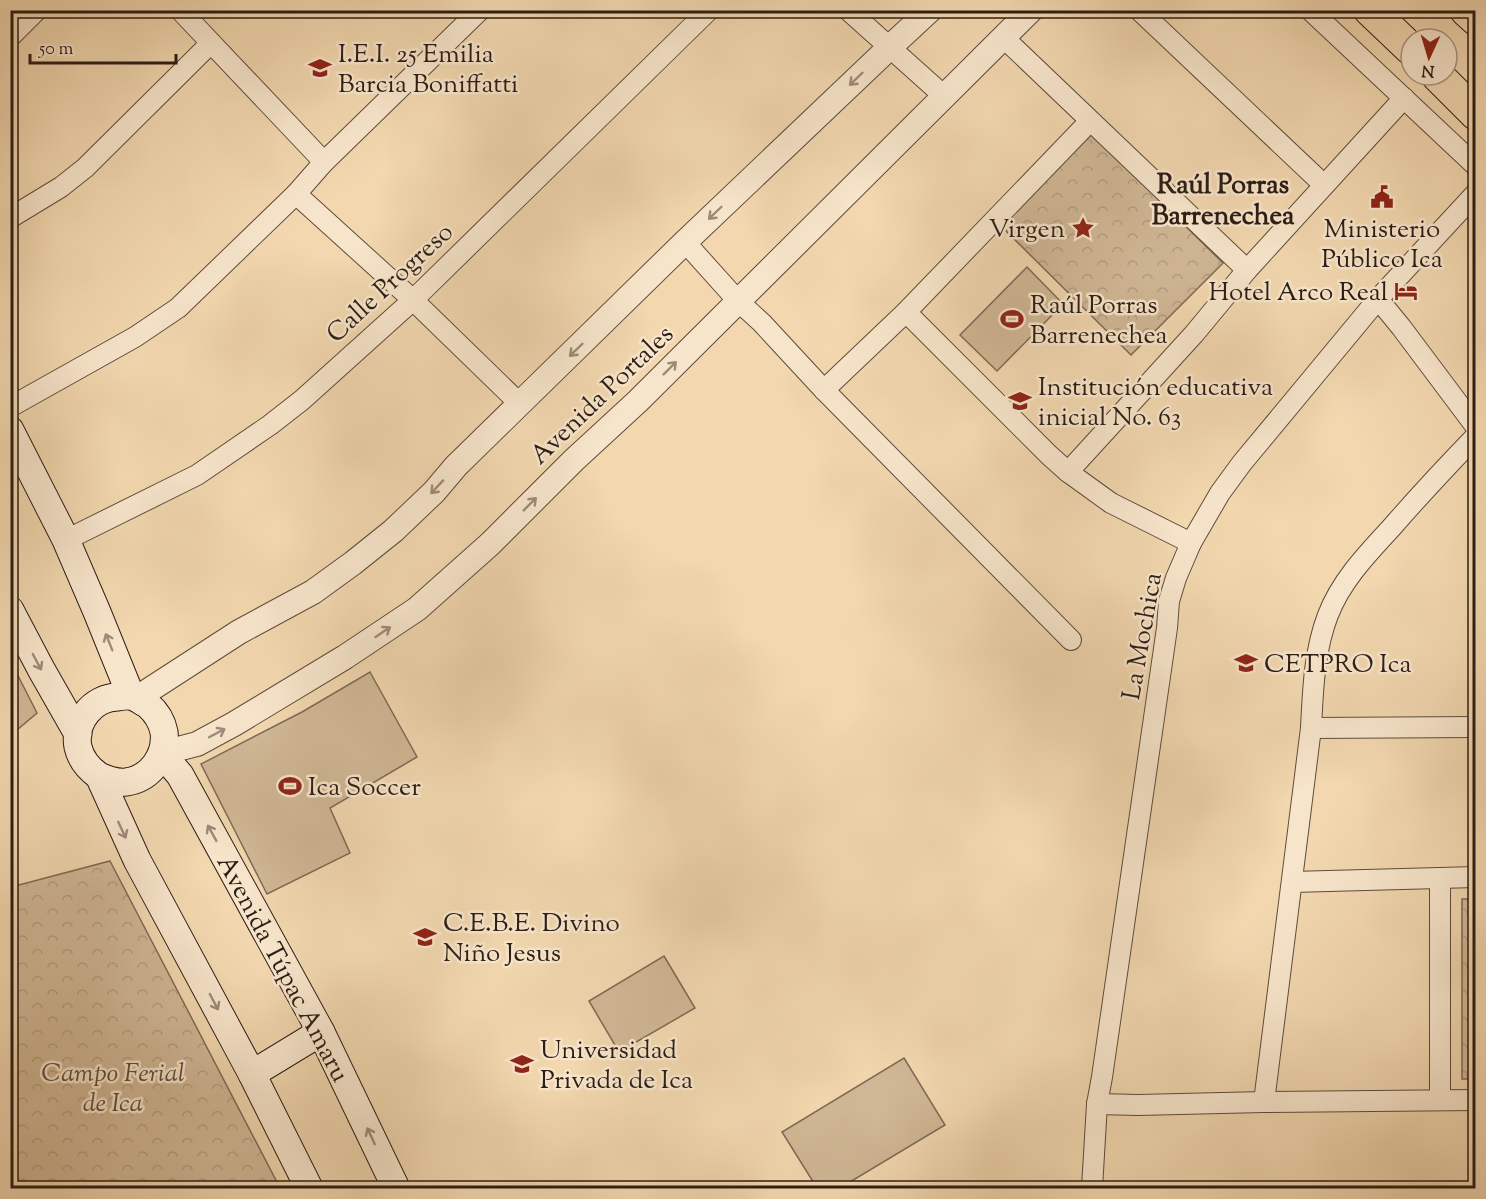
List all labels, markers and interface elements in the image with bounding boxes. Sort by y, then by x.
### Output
scale bar [30,27,176,65]
north arrow [1399,27,1459,87]
text: 50 m [38,37,74,63]
place label: I.E.I. 25 Emilia Barcia Boniffatti [338,37,518,104]
school or university icon: I.E.I. 25 Emilia Barcia Boniffatti [307,55,333,81]
text: N [1421,58,1435,81]
one-way arrow [849,72,864,86]
district label: Raúl Porras Barrenechea [1152,167,1295,237]
public building icon: Ministerio Público Ica [1369,184,1395,210]
one-way arrow [708,206,723,220]
place label: Virgen [989,212,1065,249]
place label: Ministerio Público Ica [1321,212,1443,279]
street label: Calle Progreso [319,215,462,353]
place icon: Virgen [1070,215,1096,241]
place label: Hotel Arco Real [1209,275,1388,312]
hotel icon: Hotel Arco Real [1393,278,1419,304]
place label: Raúl Porras Barrenechea [1030,288,1168,355]
sports icon: Raúl Porras Barrenechea [999,306,1025,332]
street label: Avenida Portales [523,317,683,474]
one-way arrow [568,343,583,357]
one-way arrow [663,361,677,376]
place label: Institución educativa inicial No. 63 [1038,370,1273,437]
school or university icon: Institución educativa inicial No. 63 [1007,388,1033,414]
one-way arrow [430,480,444,495]
one-way arrow [523,497,537,512]
street label: La Mochica [1114,570,1173,703]
one-way arrow [375,626,391,638]
one-way arrow [103,633,114,652]
place label: CETPRO Ica [1264,647,1412,684]
school or university icon: CETPRO Ica [1233,650,1259,676]
one-way arrow [32,653,43,671]
one-way arrow [207,727,225,738]
place label: Ica Soccer [308,770,421,807]
sports icon: Ica Soccer [277,773,303,799]
one-way arrow [117,821,129,839]
one-way arrow [206,825,218,842]
street label: Avenida Túpac Amaru [206,849,357,1089]
place label: C.E.B.E. Divino Niño Jesus [443,906,620,973]
school or university icon: C.E.B.E. Divino Niño Jesus [412,924,438,950]
one-way arrow [208,993,220,1011]
place label: Universidad Privada de Ica [540,1033,693,1100]
school or university icon: Universidad Privada de Ica [509,1051,535,1077]
park label: Campo Ferial de Ica [41,1056,185,1123]
one-way arrow [364,1127,376,1145]

